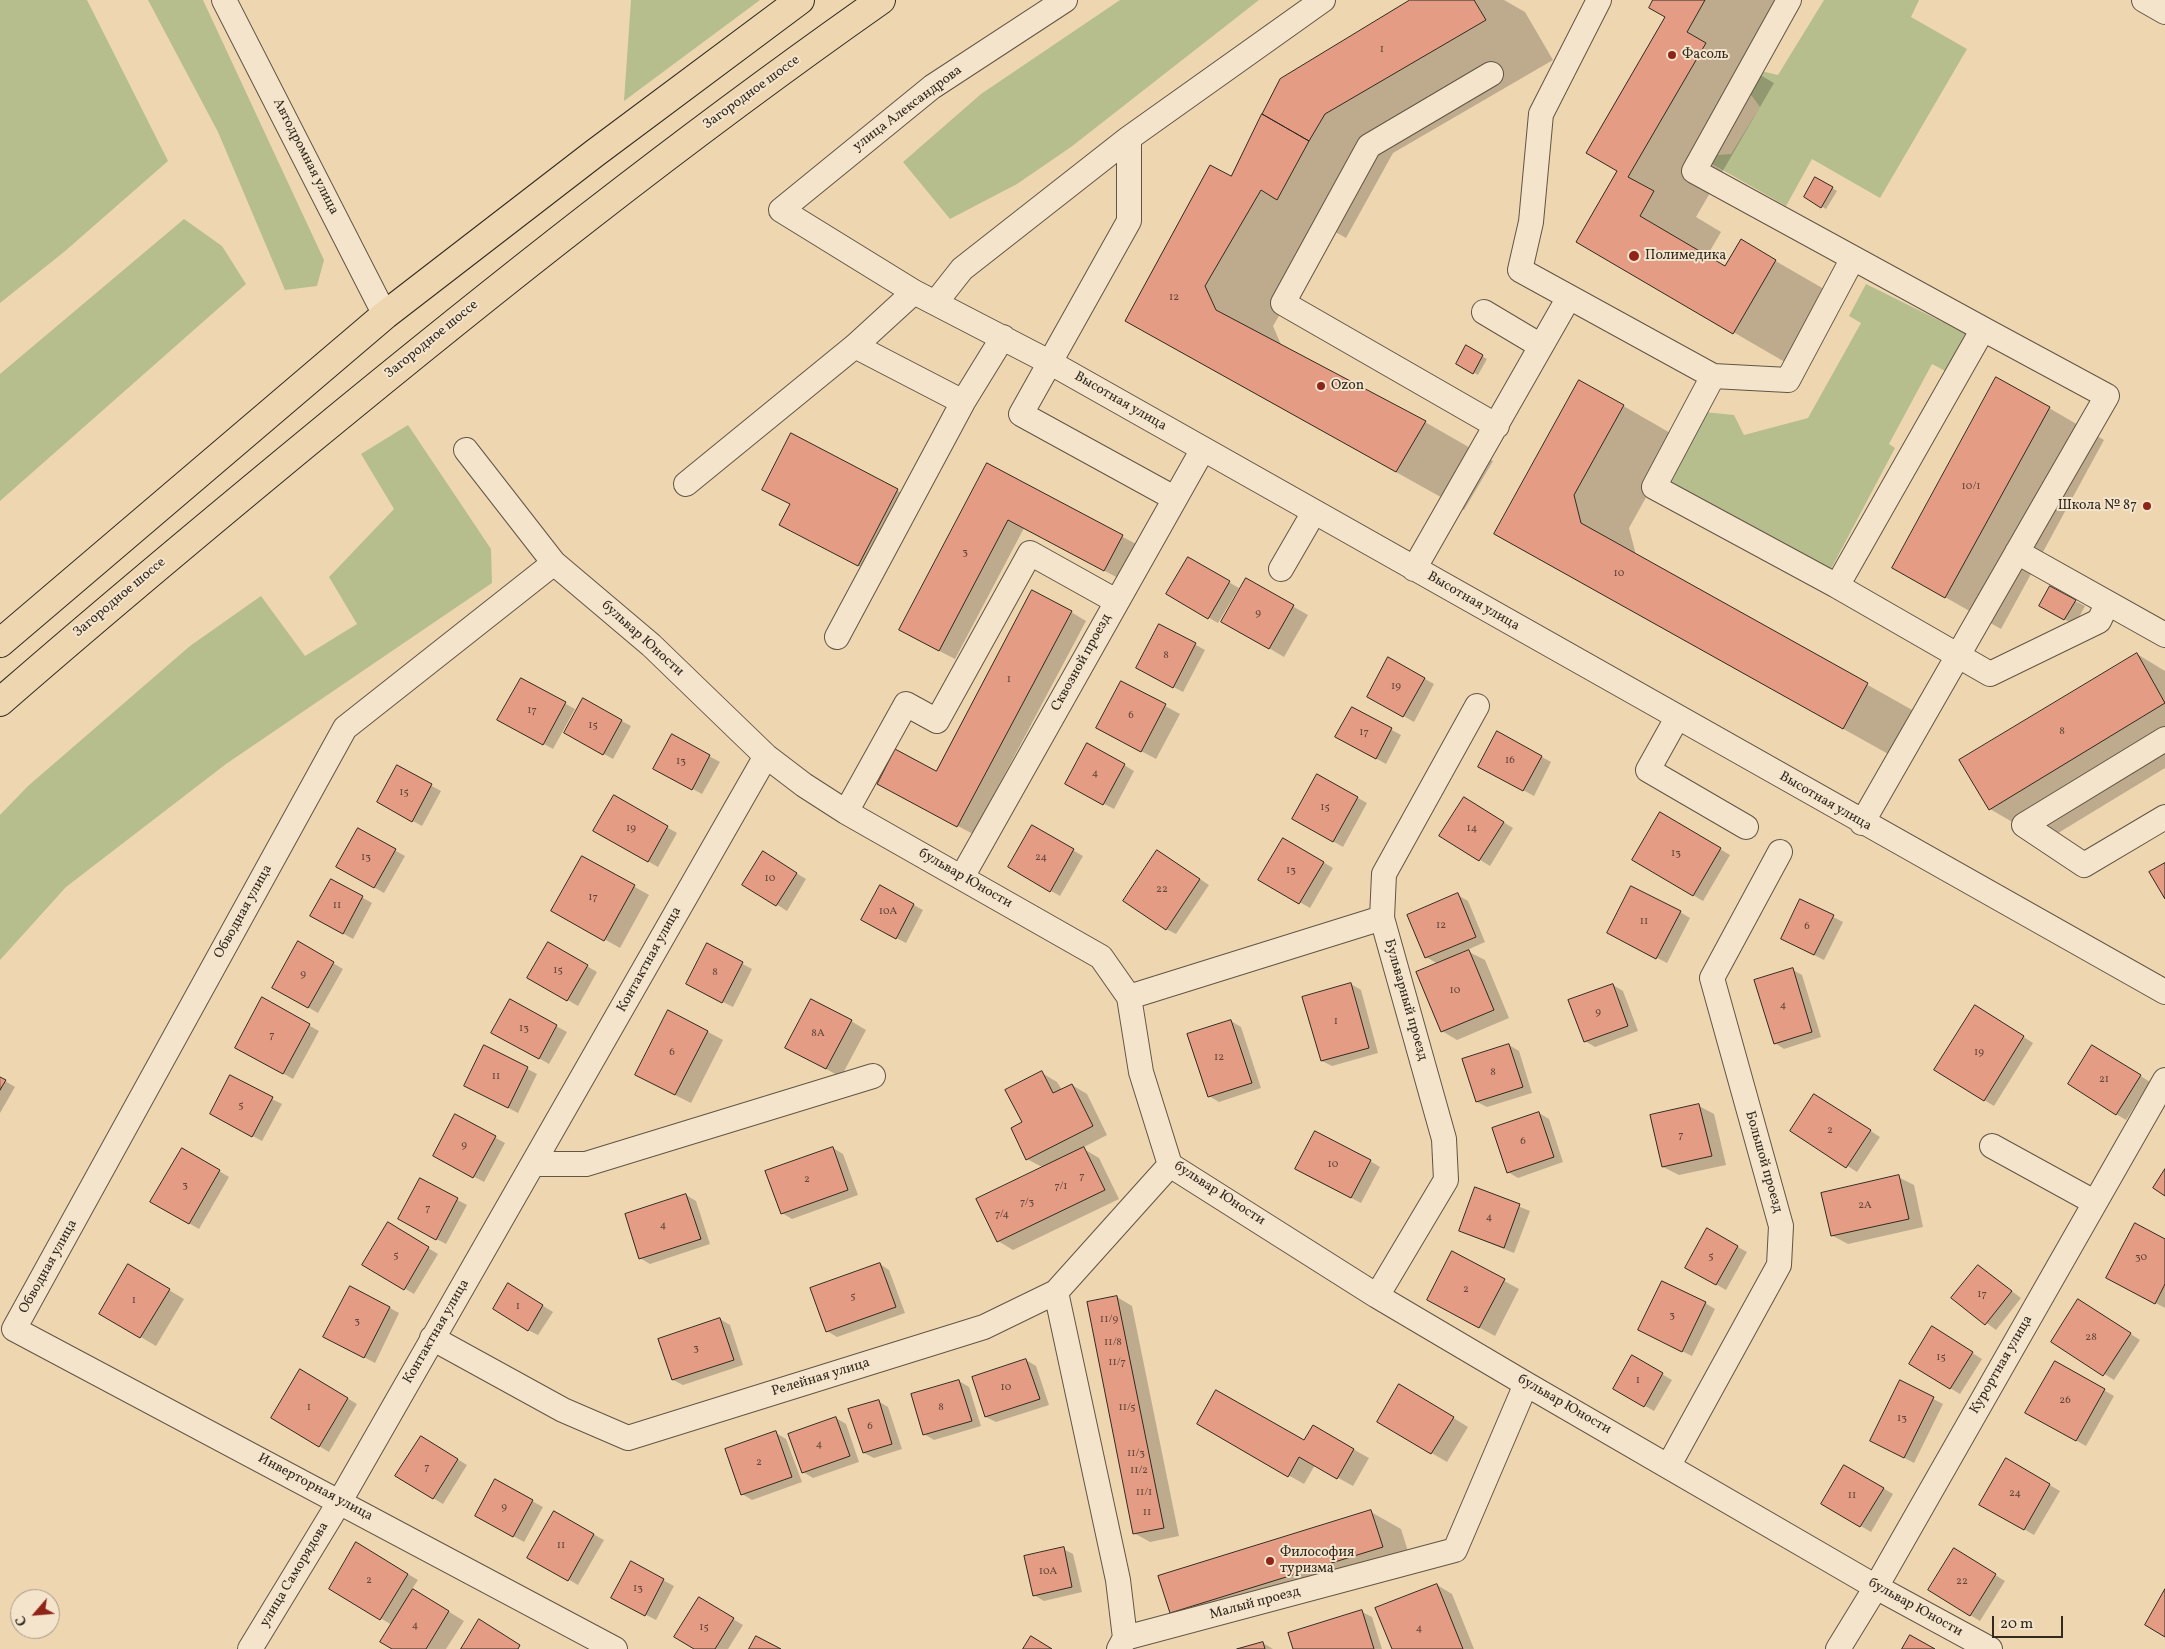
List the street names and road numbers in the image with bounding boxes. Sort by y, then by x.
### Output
street label: Загородное шоссе [700,52,804,134]
street label: улица Александрова [850,62,966,156]
street label: Автодромная улица [268,96,342,218]
street label: Загородное шоссе [382,297,482,383]
street label: Высотная улица [1071,369,1169,435]
street label: Загородное шоссе [70,554,170,642]
street label: Высотная улица [1424,569,1522,635]
street label: бульвар Юности [597,598,687,680]
street label: Сквозной проезд [1048,611,1116,715]
street label: Высотная улица [1776,769,1874,835]
street label: бульвар Юности [915,845,1015,913]
street label: Обводная улица [211,862,277,962]
street label: Контактная улица [614,904,686,1016]
street label: Бульварный проезд [1380,937,1430,1063]
street label: Большой проезд [1740,1109,1786,1215]
street label: бульвар Юности [1170,1158,1268,1230]
street label: Обводная улица [16,1217,82,1317]
street label: Контактная улица [400,1277,474,1387]
street label: Курортная улица [1967,1313,2037,1417]
street label: Релейная улица [770,1355,872,1401]
street label: бульвар Юности [1514,1371,1614,1439]
street label: Инверторная улица [255,1451,375,1525]
street label: улица Саморядова [257,1519,333,1631]
street label: бульвар Юности [1865,1575,1965,1641]
street label: Малый проезд [1208,1584,1302,1624]

